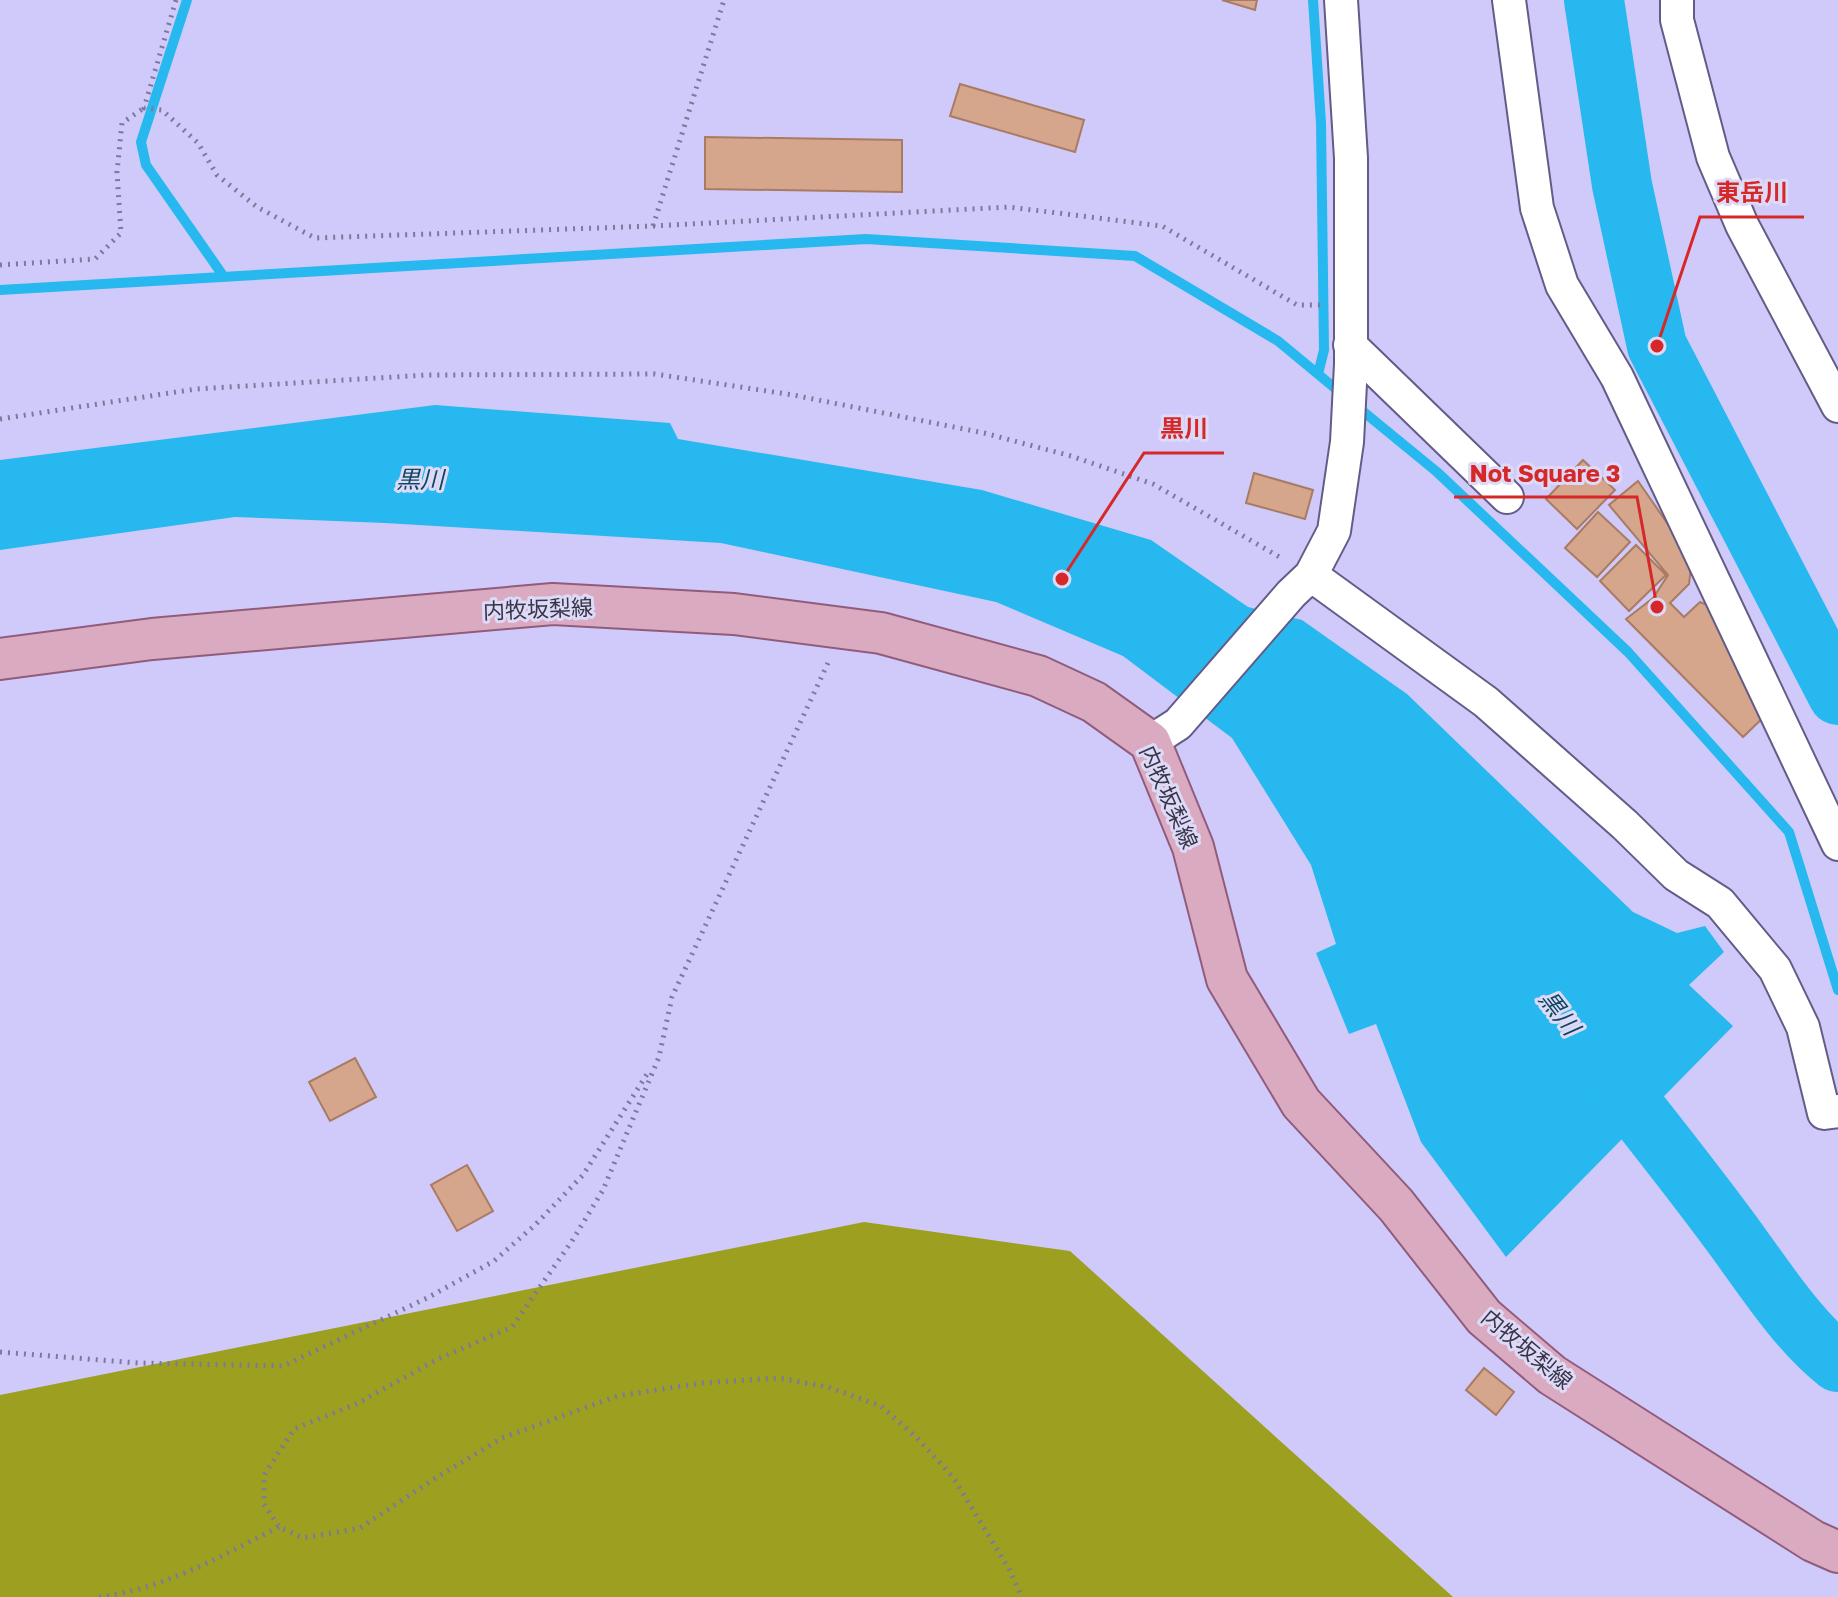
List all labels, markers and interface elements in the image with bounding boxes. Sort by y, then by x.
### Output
callout: 東岳川 [1700,169,1804,217]
text: 東岳川 [1716,177,1788,206]
callout: 黒川 [1144,405,1224,453]
text: 黒川 [1160,413,1208,442]
callout: Not Square 3 [1454,449,1637,497]
text: Not Square 3 [1470,458,1620,487]
water label: 黒川 [396,464,447,493]
street label: 内牧坂梨線 [483,593,593,624]
street label: 内牧坂梨線 [1135,741,1204,853]
water label: 黒川 [1534,984,1588,1042]
street label: 内牧坂梨線 [1477,1303,1578,1394]

